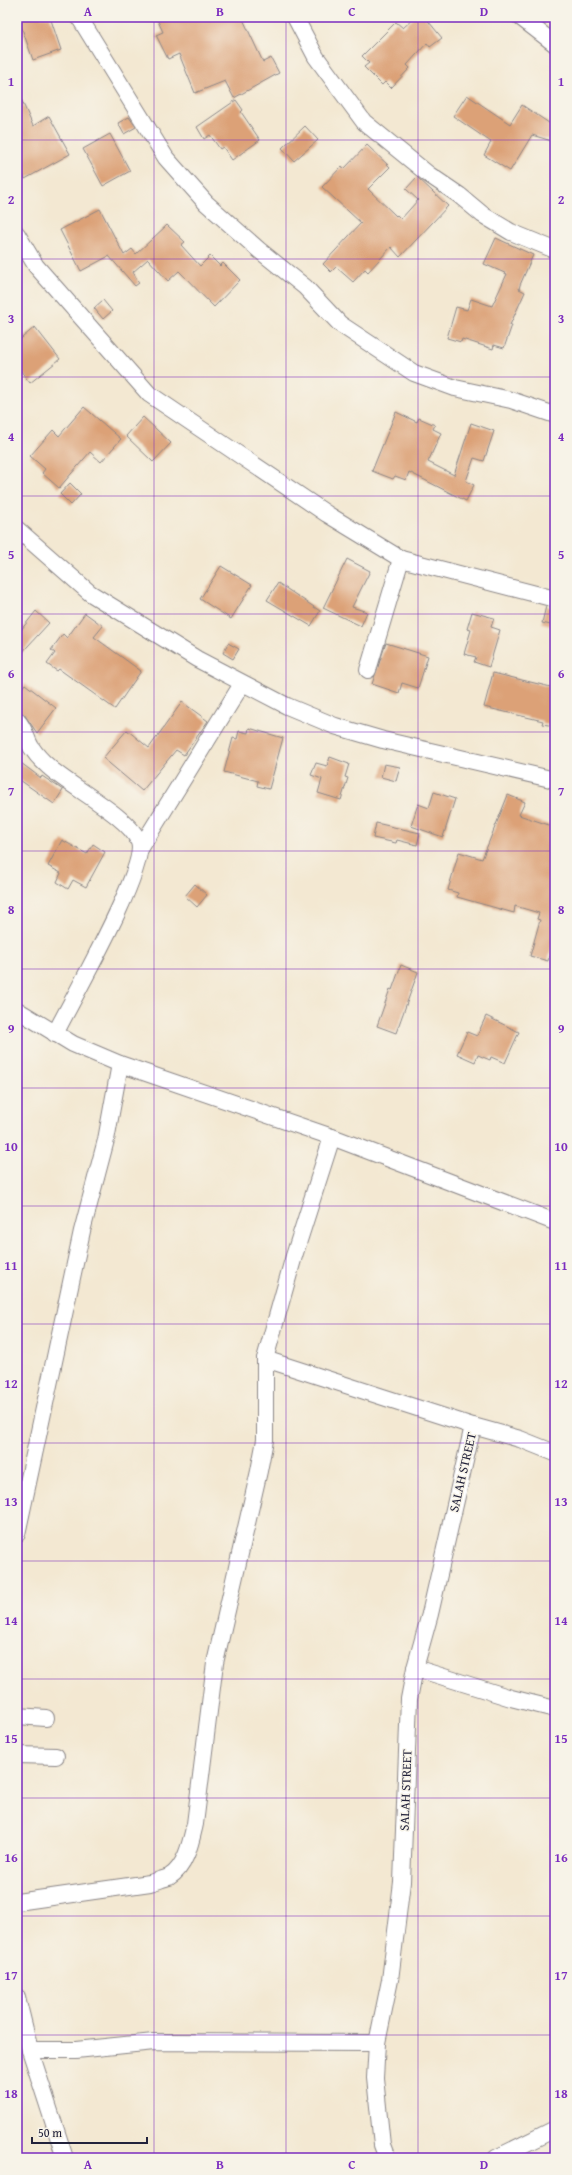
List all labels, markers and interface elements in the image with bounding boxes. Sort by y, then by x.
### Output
text: A [84,2,93,21]
text: B [216,2,224,21]
text: C [348,2,356,21]
text: D [480,2,488,21]
text: 1 [8,72,14,91]
text: 1 [558,72,564,91]
text: 2 [8,190,15,209]
text: 2 [558,190,565,209]
text: 3 [8,309,14,328]
text: 3 [558,309,564,328]
text: 4 [8,427,15,446]
text: 4 [558,427,565,446]
text: 5 [8,545,15,564]
text: 5 [558,545,565,564]
text: 6 [8,664,15,683]
text: 6 [558,664,565,683]
text: 7 [8,782,15,801]
text: 7 [558,782,565,801]
text: 8 [8,900,15,919]
text: 8 [558,900,565,919]
text: 9 [8,1019,15,1038]
text: 9 [558,1019,565,1038]
text: 10 [4,1137,18,1156]
text: 10 [554,1137,568,1156]
text: 11 [4,1256,18,1275]
text: 11 [554,1256,568,1275]
text: 12 [4,1374,18,1393]
text: 12 [554,1374,568,1393]
street label: SALAH STREET [444,1430,481,1514]
text: 13 [4,1492,18,1511]
text: 13 [554,1492,568,1511]
text: 14 [4,1611,18,1630]
text: 14 [554,1611,568,1630]
text: 15 [4,1729,18,1748]
text: 15 [554,1729,568,1748]
street label: SALAH STREET [395,1748,416,1831]
text: 16 [4,1848,18,1867]
text: 16 [554,1848,568,1867]
text: 17 [4,1966,18,1985]
text: 17 [554,1966,568,1985]
text: 18 [4,2084,18,2103]
text: 18 [554,2084,568,2103]
scale bar [32,2119,147,2145]
text: 50 m [38,2124,62,2141]
text: A [84,2155,93,2174]
text: B [216,2155,224,2174]
text: C [348,2155,356,2174]
text: D [480,2155,488,2174]

